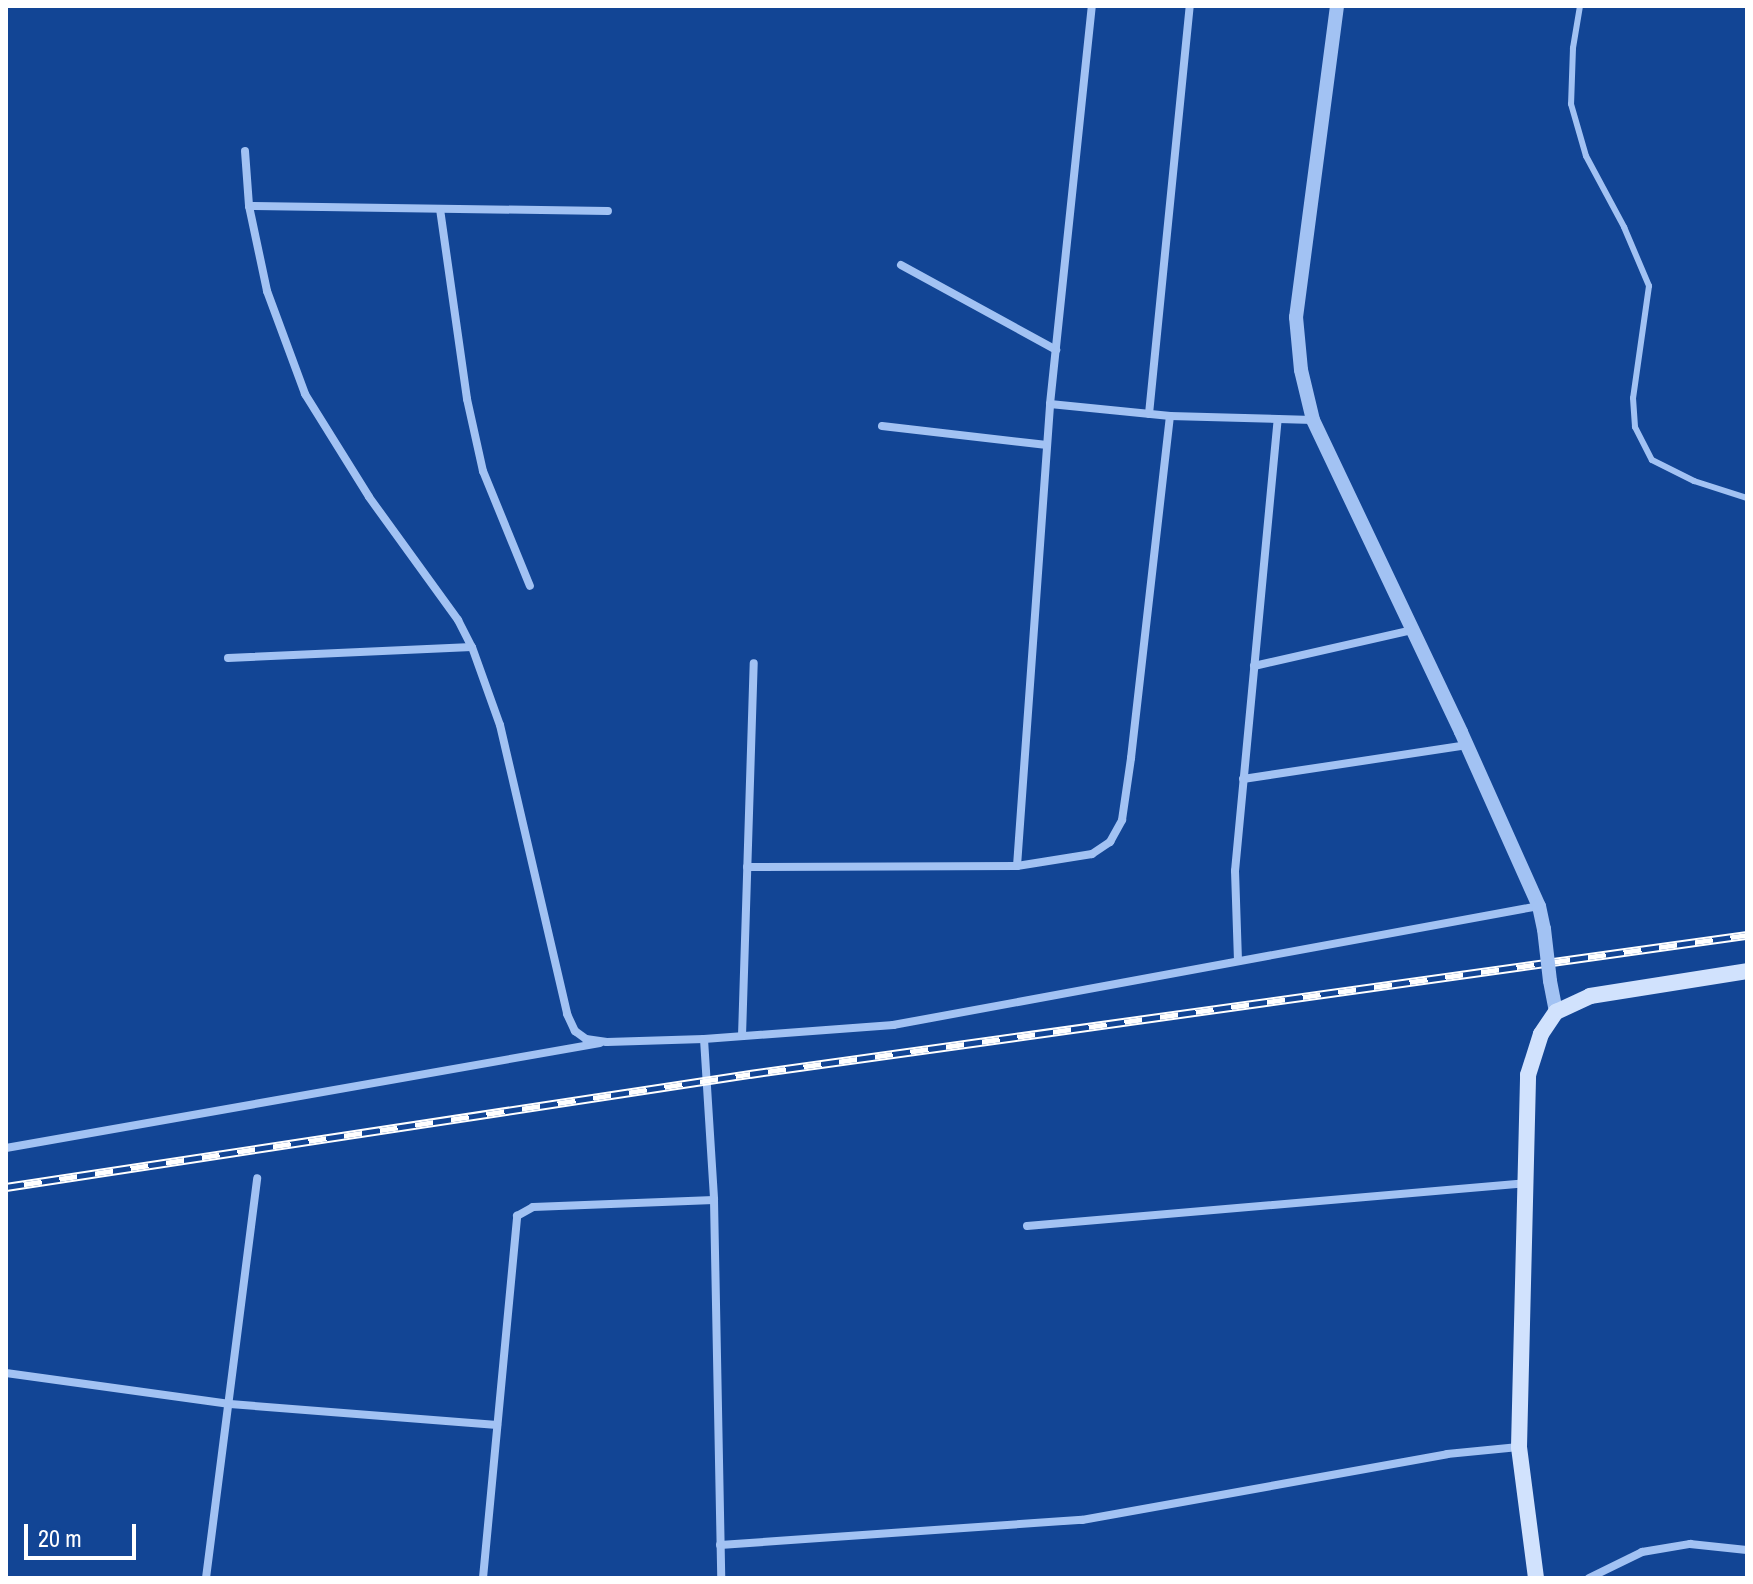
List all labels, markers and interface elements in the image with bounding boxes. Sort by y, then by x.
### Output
scale bar [28,1508,140,1558]
text: 20 m [38,1522,82,1554]

